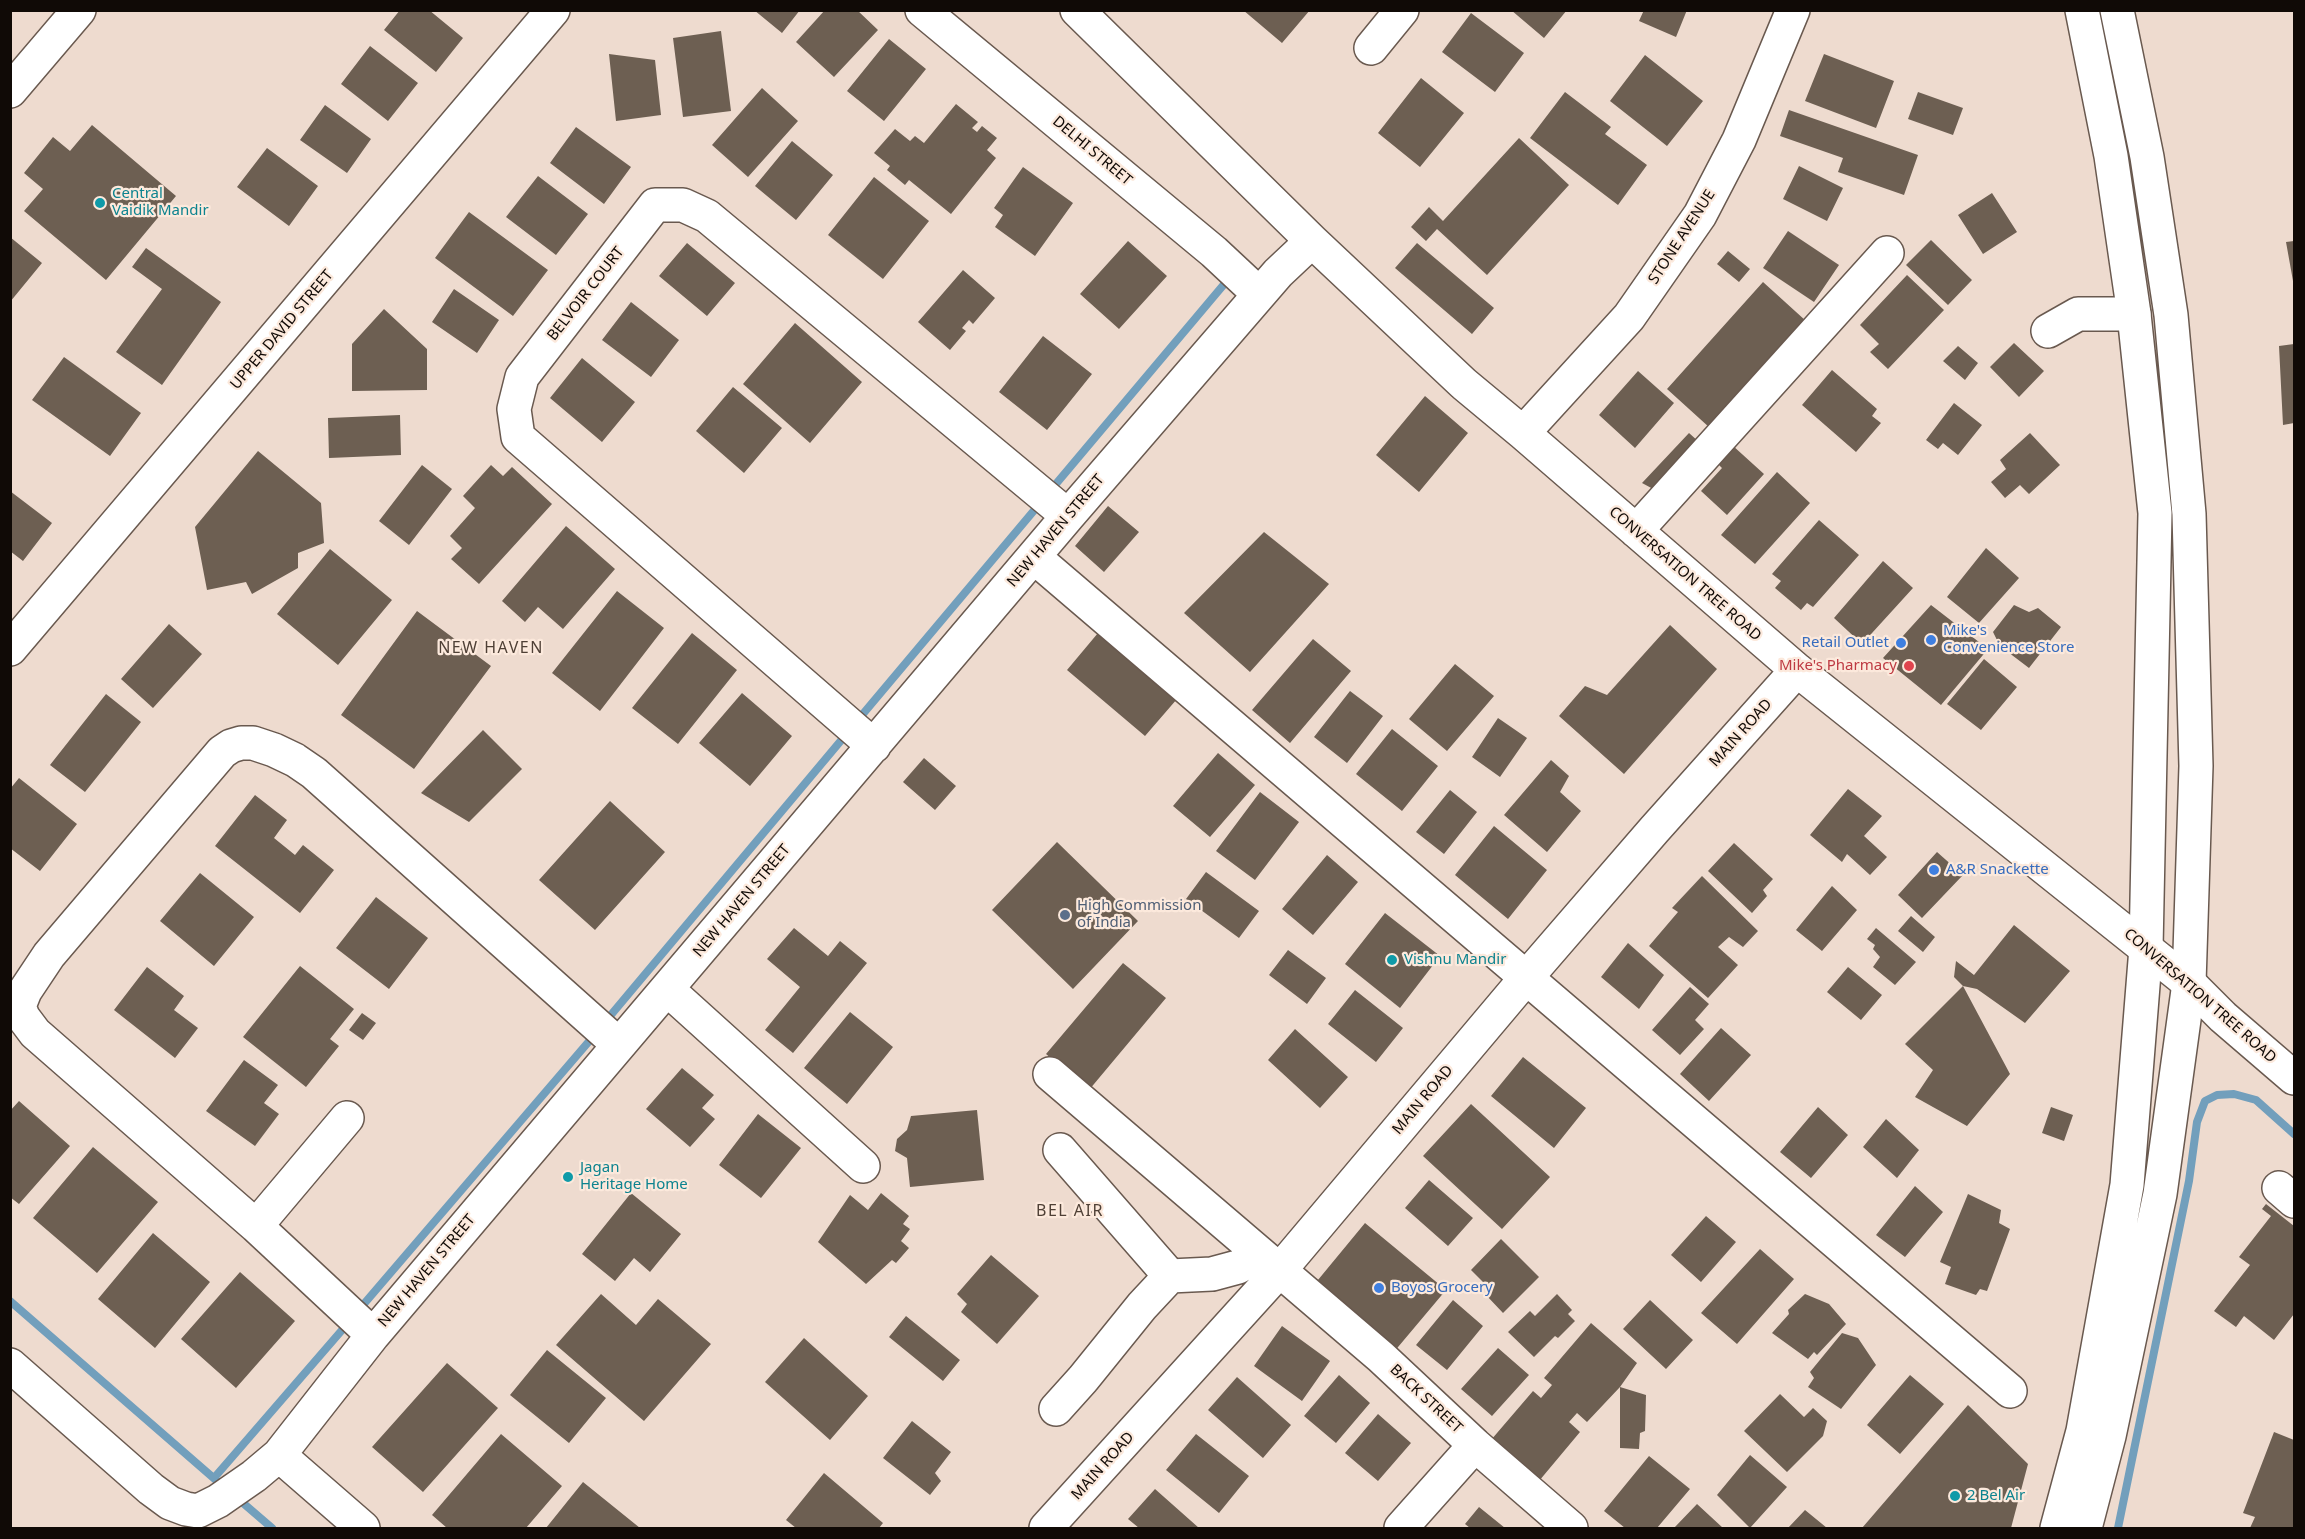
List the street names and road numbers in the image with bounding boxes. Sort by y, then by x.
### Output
street label: DELHI STREET [1049,113,1135,189]
street label: STONE AVENUE [1645,187,1719,287]
street label: BELVOIR COURT [544,244,628,344]
street label: UPPER DAVID STREET [227,267,337,393]
street label: NEW HAVEN STREET [1004,471,1108,591]
street label: CONVERSATION TREE ROAD [1605,503,1765,645]
street label: MAIN ROAD [1706,695,1776,771]
street label: NEW HAVEN STREET [690,841,794,961]
street label: CONVERSATION TREE ROAD [2120,925,2280,1067]
street label: MAIN ROAD [1389,1062,1457,1138]
street label: NEW HAVEN STREET [375,1211,479,1331]
street label: BACK STREET [1386,1361,1466,1437]
street label: MAIN ROAD [1068,1428,1138,1504]

